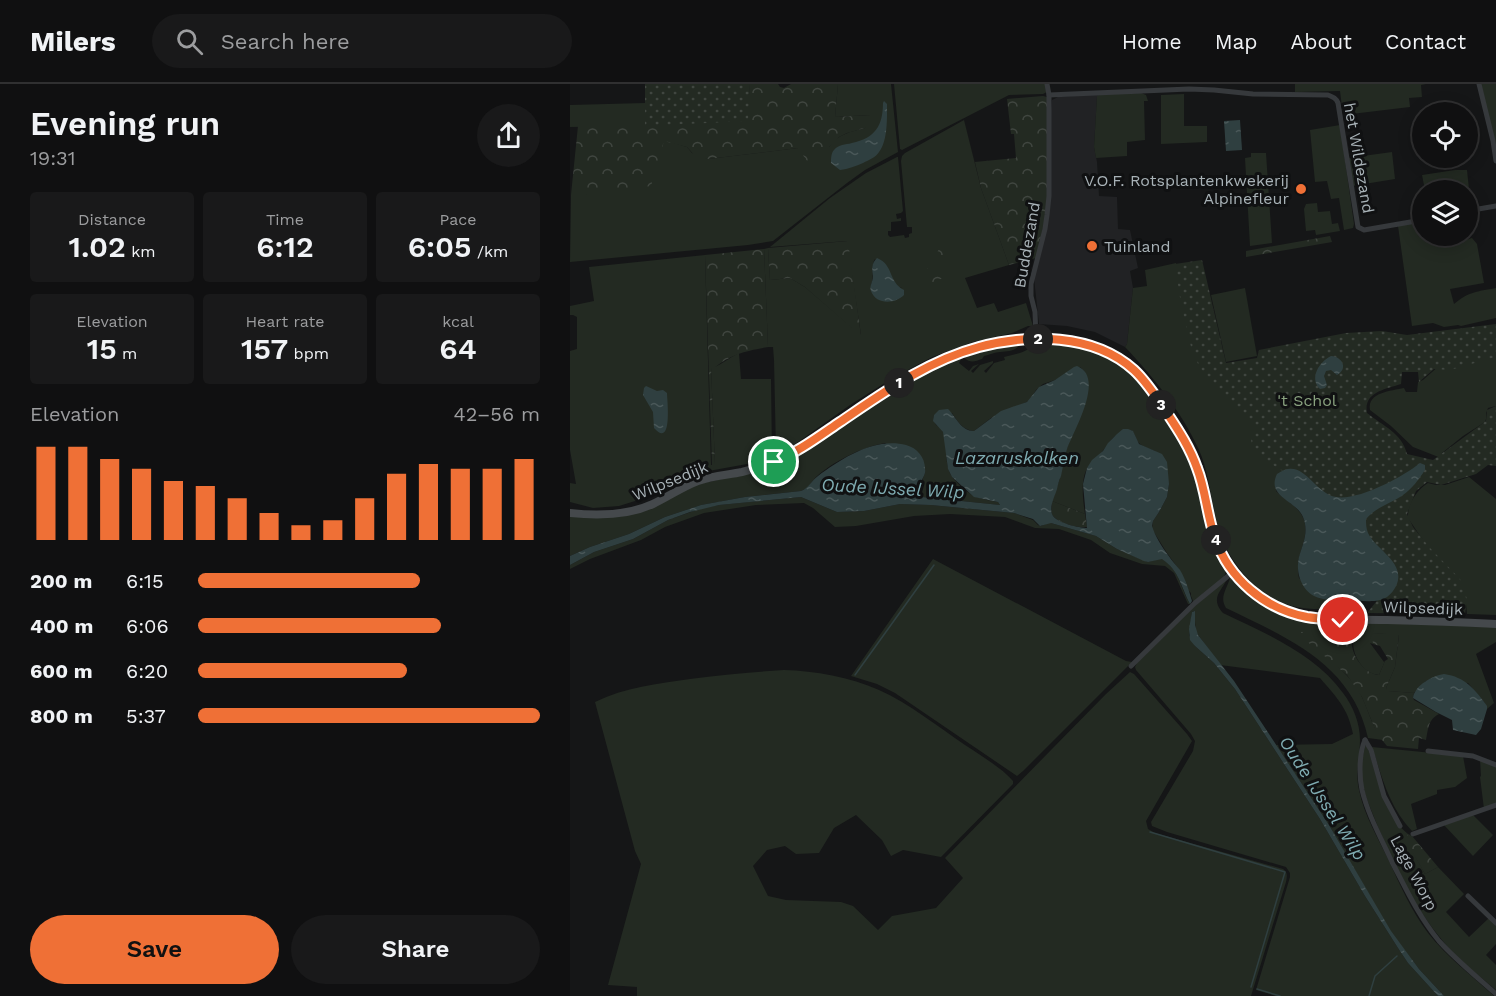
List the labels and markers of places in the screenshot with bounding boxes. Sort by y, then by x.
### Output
place label: V.O.F. Rotsplantenkwekerij Alpinefleur [1084,171,1289,208]
marker: V.O.F. Rotsplantenkwekerij Alpinefleur [1294,182,1308,196]
place label: Tuinland [1104,237,1171,256]
marker: Tuinland [1085,239,1099,253]
pin: 2 [1023,324,1053,354]
pin: 1 [884,368,914,398]
pin: 3 [1146,390,1176,420]
pin [748,436,799,487]
pin: 4 [1201,525,1231,555]
pin [1317,594,1368,645]

